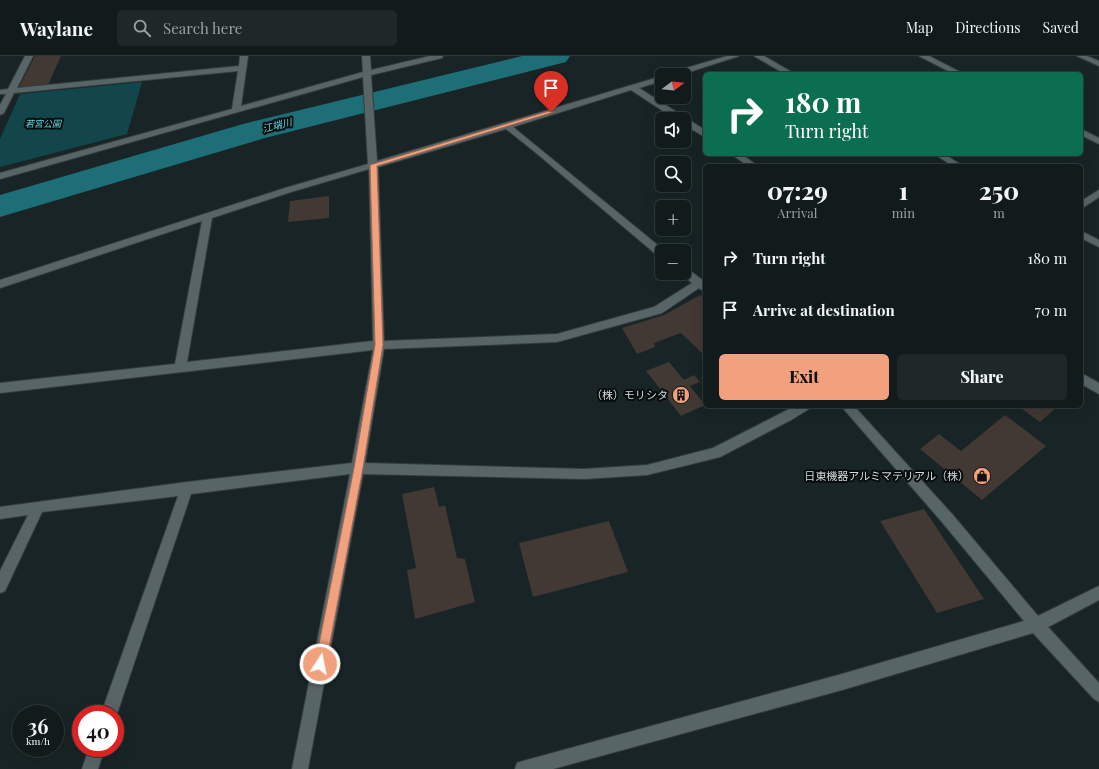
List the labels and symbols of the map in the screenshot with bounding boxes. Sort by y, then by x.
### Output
north arrow [655,68,691,104]
pin [534,71,568,112]
water label: 江端川 [261,114,294,135]
park label: 若宮公園 [25,117,63,129]
building icon: （株）モリシタ [671,385,691,405]
place label: （株）モリシタ [591,387,668,402]
shop icon: 日東機器アルミマテリアル（株） [972,466,992,486]
place label: 日東機器アルミマテリアル（株） [804,468,969,483]
position arrow [299,643,341,685]
speed limit sign: 40 [72,705,124,757]

